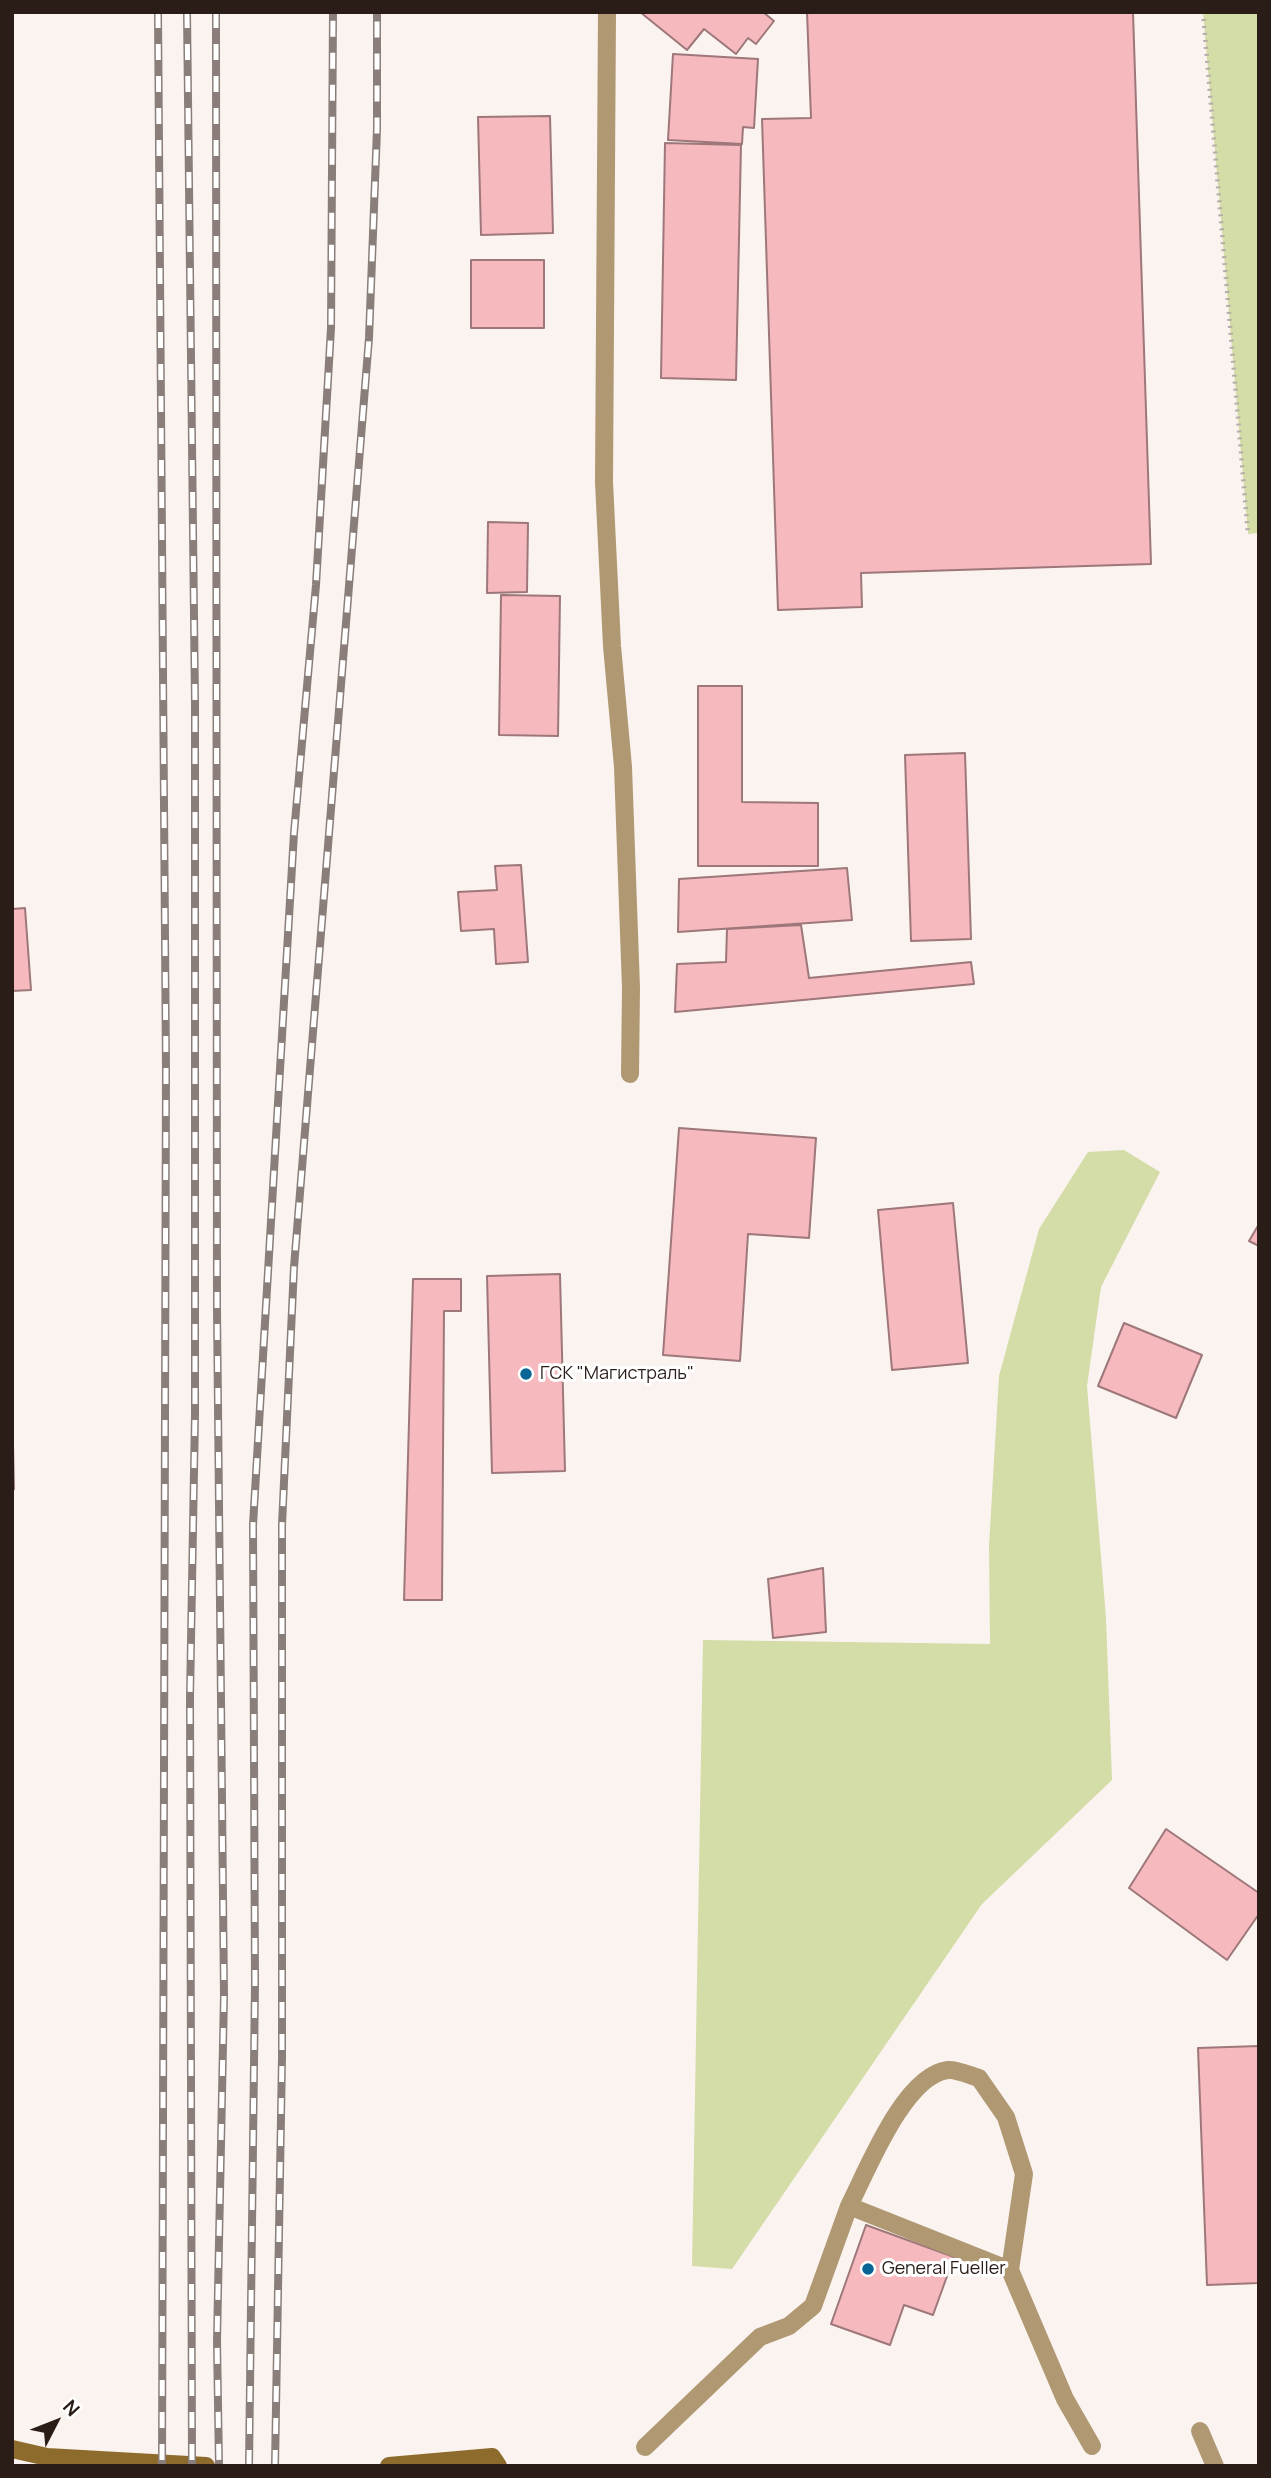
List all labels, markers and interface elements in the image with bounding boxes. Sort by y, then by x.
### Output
place label: ГСК "Магистраль" [540,1363,694,1385]
marker: ГСК "Магистраль" [518,1366,534,1382]
place label: General Fueller [882,2258,1006,2280]
marker: General Fueller [860,2261,876,2277]
north arrow [21,2387,91,2457]
text: N [57,2394,86,2422]

